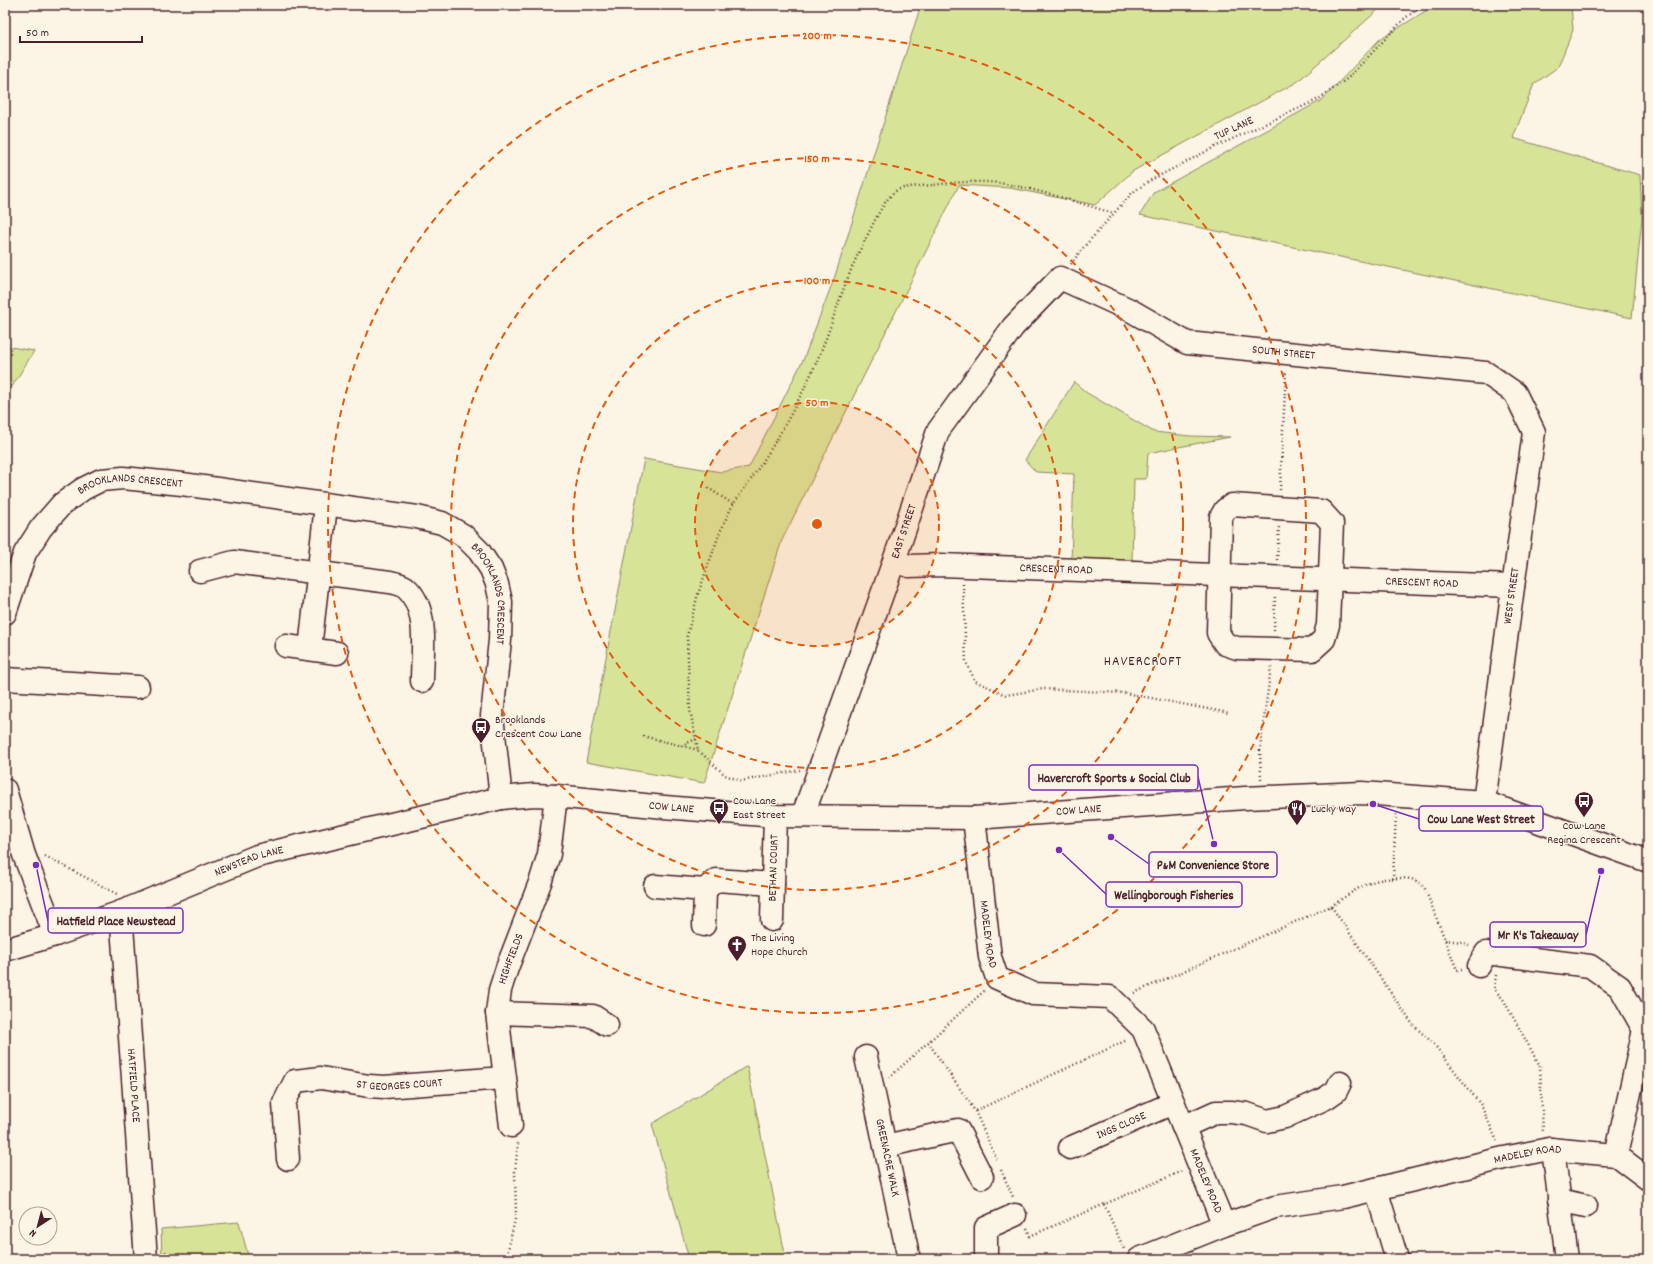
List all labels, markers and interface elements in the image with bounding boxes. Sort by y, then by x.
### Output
scale bar [20,18,142,44]
text: 50 m [26,25,49,42]
text: 200 m [802,28,832,45]
street label: TUP LANE [1212,112,1257,145]
text: 150 m [804,151,830,168]
text: 100 m [804,273,830,290]
street label: SOUTH STREET [1251,341,1316,364]
text: 50 m [805,395,829,412]
street label: BROOKLANDS CRESCENT [74,469,184,499]
street label: EAST STREET [887,502,921,561]
centre of rings [810,517,824,531]
street label: BROOKLANDS CRESCENT [467,539,510,645]
street label: CRESCENT ROAD [1019,559,1093,579]
street label: WEST STREET [1500,566,1524,625]
street label: CRESCENT ROAD [1385,573,1459,592]
district label: HAVERCROFT [1104,652,1182,672]
place label: Brooklands Crescent Cow Lane [495,712,582,743]
bus stop icon: Brooklands Crescent Cow Lane [470,716,492,744]
callout: Havercroft Sports & Social Club [1029,765,1198,790]
text: Havercroft Sports & Social Club [1037,770,1191,789]
bus stop icon: Cow Lane Regina Crescent [1573,790,1595,818]
place label: Cow Lane East Street [733,793,786,824]
street label: COW LANE [648,797,695,818]
bus stop icon: Cow Lane East Street [708,797,730,825]
restaurant icon: Lucky Way [1286,798,1308,826]
street label: COW LANE [1055,800,1102,820]
place label: Lucky Way [1311,801,1357,818]
callout: Cow Lane West Street [1419,806,1543,831]
text: Cow Lane West Street [1427,811,1535,830]
place label: Cow Lane Regina Crescent [1547,818,1621,849]
street label: BETHAN COURT [764,834,783,902]
street label: NEWSTEAD LANE [212,841,286,881]
callout: P&M Convenience Store [1149,852,1277,877]
text: P&M Convenience Store [1157,857,1270,876]
callout: Wellingborough Fisheries [1106,882,1242,907]
text: Wellingborough Fisheries [1114,887,1234,906]
street label: MADELEY ROAD [975,899,1002,970]
callout: Hatfield Place Newstead [48,908,183,933]
text: Hatfield Place Newstead [56,913,176,932]
callout: Mr K's Takeaway [1490,922,1586,947]
text: Mr K's Takeaway [1498,927,1579,946]
place label: The Living Hope Church [751,930,807,961]
street label: HIGHFIELDS [494,931,528,986]
church icon: The Living Hope Church [726,934,748,962]
street label: HATFIELD PLACE [122,1048,145,1124]
street label: ST GEORGES COURT [355,1074,443,1096]
street label: INGS CLOSE [1094,1107,1149,1144]
street label: GREENACRE WALK [871,1117,904,1199]
street label: MADELEY ROAD [1492,1140,1562,1169]
street label: MADELEY ROAD [1185,1146,1227,1216]
north arrow [18,1206,58,1246]
text: N [26,1224,40,1241]

